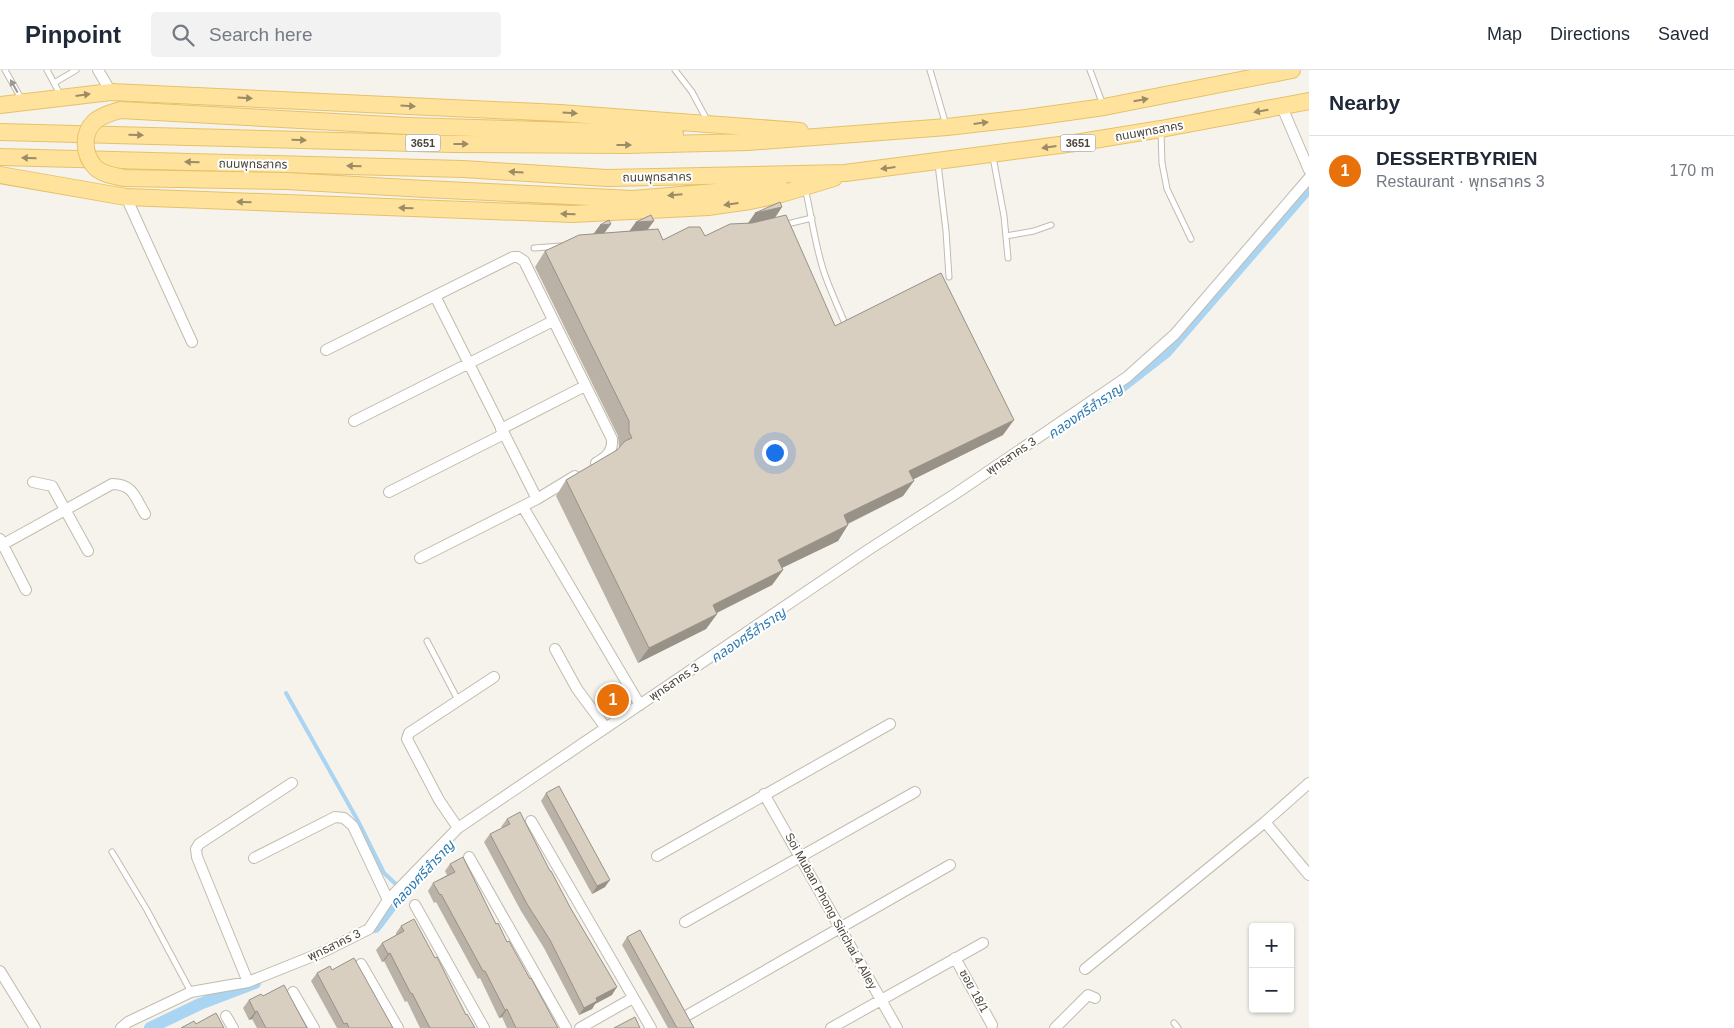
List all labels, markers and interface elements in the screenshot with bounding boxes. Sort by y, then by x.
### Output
search box [151,12,501,57]
text: Pinpoint [25,21,121,48]
icon: search [169,21,197,49]
text: Search here [209,24,313,45]
text: Map [1487,24,1522,44]
text: Directions [1550,24,1630,44]
text: Saved [1658,24,1709,44]
one-way arrow [10,79,18,94]
one-way arrow [76,91,92,99]
text: Nearby [1329,91,1400,114]
one-way arrow [238,94,254,102]
one-way arrow [1134,95,1150,103]
one-way arrow [400,102,416,110]
one-way arrow [1253,107,1269,115]
one-way arrow [562,110,578,118]
street label: ถนนพุทธสาคร [1114,118,1184,144]
one-way arrow [973,119,989,127]
one-way arrow [128,132,144,140]
road number: 3651 [406,134,440,152]
road number: 3651 [1060,134,1096,152]
one-way arrow [291,136,307,144]
one-way arrow [453,140,469,148]
one-way arrow [616,141,632,149]
one-way arrow [1041,143,1057,151]
text: DESSERTBYRIEN [1376,148,1538,169]
one-way arrow [21,154,37,162]
street label: ถนนพุทธสาคร [218,156,288,172]
one-way arrow [183,158,199,166]
one-way arrow [346,162,362,170]
text: 1 [1341,162,1349,179]
text: 170 m [1670,162,1714,179]
one-way arrow [880,164,896,172]
one-way arrow [508,168,524,176]
street label: ถนนพุทธสาคร [622,169,692,185]
text: Restaurant · พุทธสาคร 3 [1376,173,1545,190]
one-way arrow [667,192,683,200]
one-way arrow [235,197,251,205]
one-way arrow [722,200,738,208]
one-way arrow [398,203,414,211]
one-way arrow [560,209,576,217]
water label: คลองศรีสำราญ [1045,379,1126,442]
street label: พุทธสาคร 3 [983,434,1039,478]
your location [762,440,788,466]
water label: คลองศรีสำราญ [708,603,789,666]
street label: พุทธสาคร 3 [646,660,702,704]
pin: 1 [597,681,629,719]
street label: Soi Muban Phong Sirichai 4 Alley [782,830,880,992]
water label: คลองศรีสำราญ [387,836,458,911]
map controls [1249,923,1294,1013]
button: + [1249,923,1294,968]
street label: พุทธสาคร 3 [305,926,363,964]
street label: ซอย 18/1 [956,967,992,1015]
button: − [1249,968,1294,1013]

